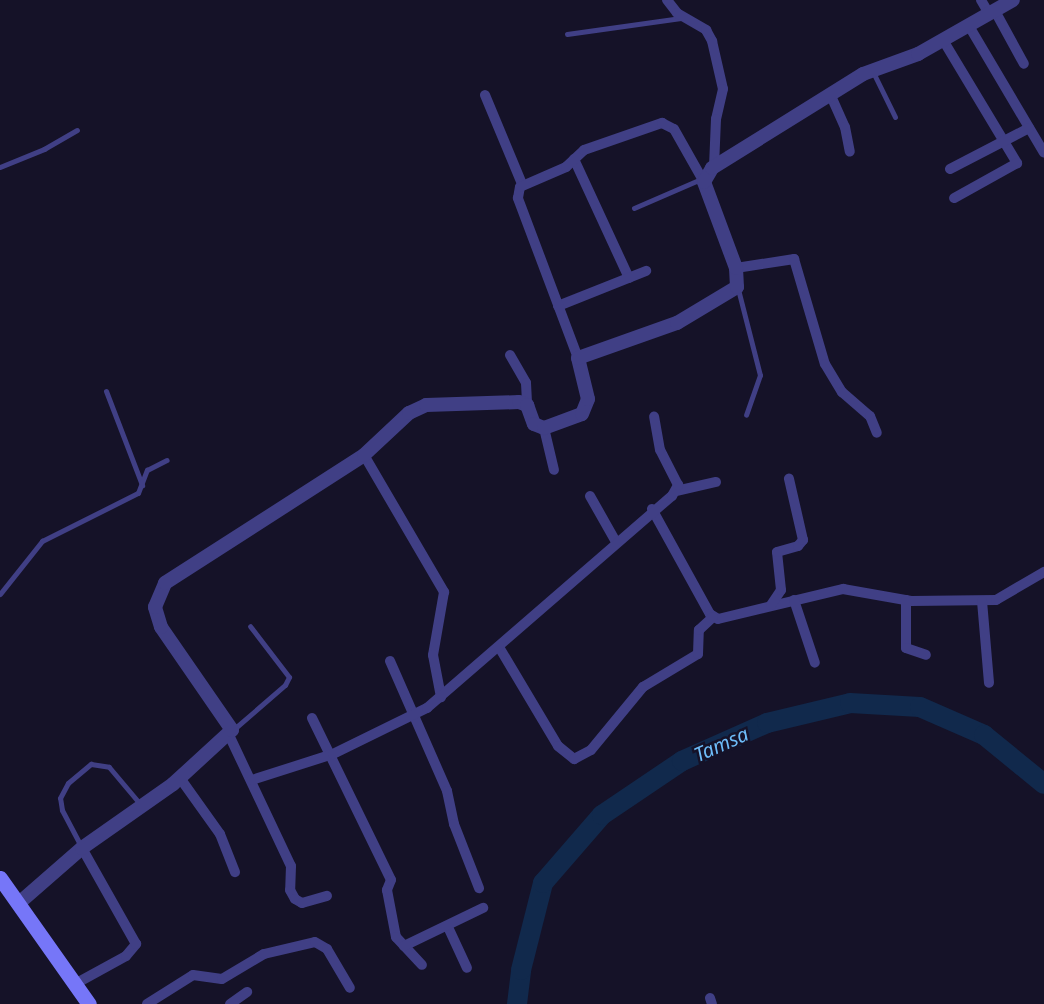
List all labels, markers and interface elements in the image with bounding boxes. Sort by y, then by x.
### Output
water label: Tamsa [690,721,752,767]

